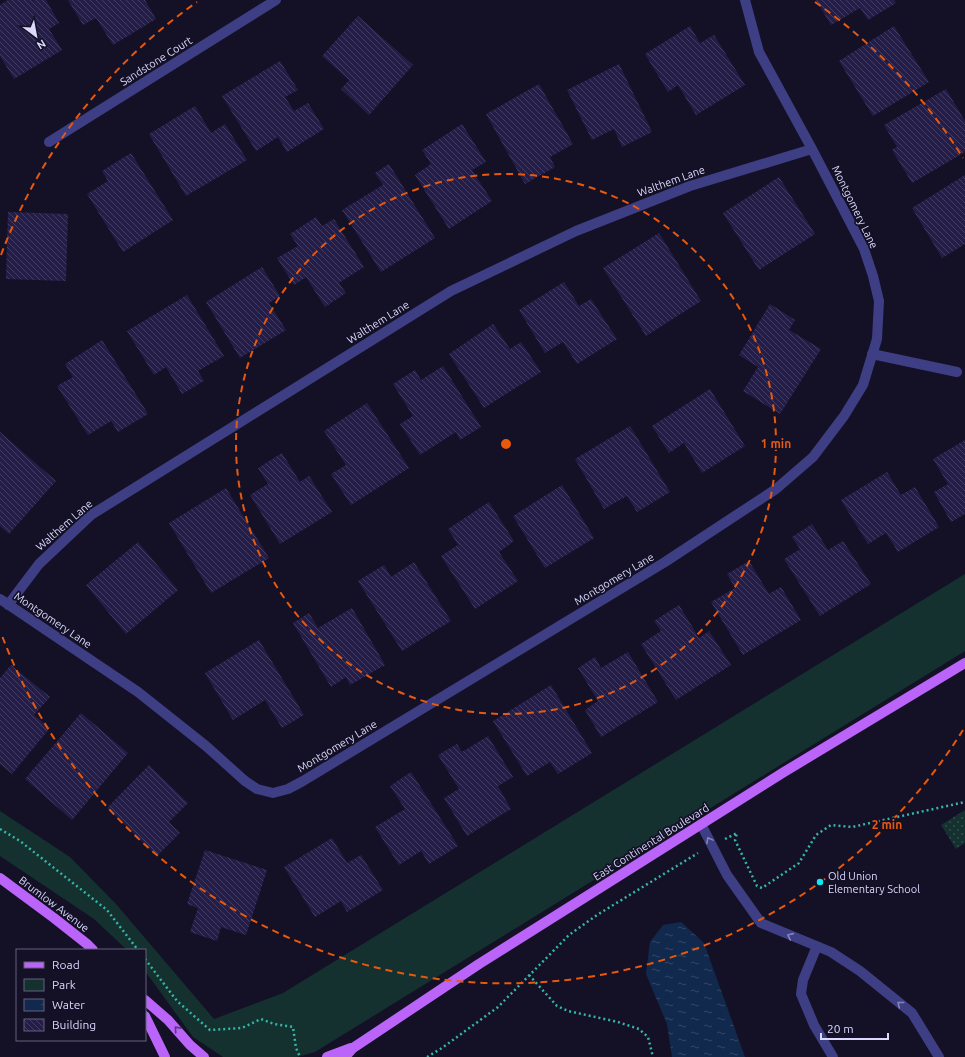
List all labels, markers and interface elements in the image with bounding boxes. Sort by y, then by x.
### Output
north arrow [16,16,56,56]
street label: Sandstone Court [118,34,195,88]
text: N [35,37,48,52]
street label: Walthem Lane [636,163,706,199]
street label: Montgomery Lane [830,164,880,250]
street label: Walthem Lane [345,298,411,346]
centre of rings [499,437,513,451]
text: 1 min [761,437,791,450]
street label: Walthem Lane [33,497,95,553]
street label: Montgomery Lane [572,550,656,608]
street label: Montgomery Lane [12,590,94,650]
street label: Montgomery Lane [295,717,379,775]
street label: East Continental Boulevard [591,801,711,883]
text: 2 min [872,818,902,831]
one-way arrow [706,837,714,844]
place label: Old Union Elementary School [828,870,920,895]
street label: Brumlow Avenue [17,874,91,934]
marker: Old Union Elementary School [815,877,825,887]
one-way arrow [787,933,795,941]
legend [16,949,146,1041]
text: Road [52,958,80,971]
text: Park [52,978,76,991]
text: Water [52,998,85,1011]
one-way arrow [897,1001,905,1008]
scale bar [821,1015,888,1041]
text: Building [52,1018,96,1031]
text: 20 m [827,1022,854,1035]
one-way arrow [174,1027,181,1034]

